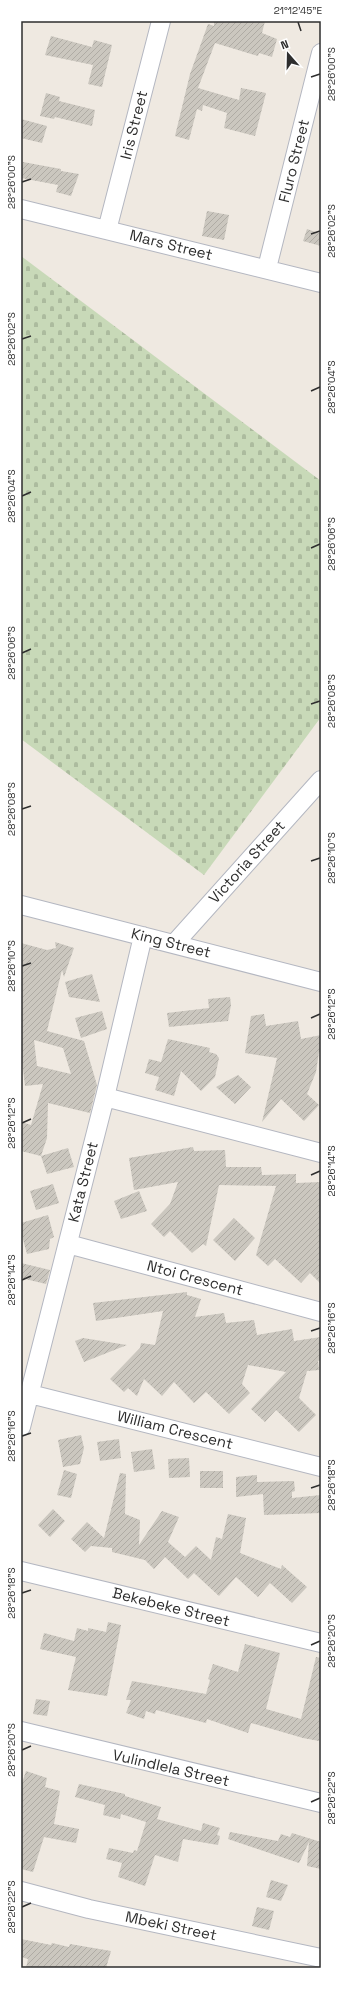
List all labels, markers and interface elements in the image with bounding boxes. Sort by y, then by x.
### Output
text: 21°12'45"E [274,4,323,17]
north arrow [268,34,308,74]
text: N [279,37,290,52]
text: 28°26'00"S [325,47,338,101]
street label: Iris Street [116,88,151,161]
street label: Fluro Street [274,117,313,205]
text: 28°26'00"S [5,155,18,209]
text: 28°26'02"S [325,204,338,258]
street label: Mars Street [128,225,215,264]
text: 28°26'02"S [5,312,18,366]
text: 28°26'04"S [325,360,338,414]
text: 28°26'04"S [5,469,18,523]
text: 28°26'06"S [325,517,338,571]
text: 28°26'06"S [5,626,18,680]
text: 28°26'08"S [325,674,338,728]
text: 28°26'08"S [5,782,18,836]
street label: Victoria Street [204,816,289,907]
text: 28°26'10"S [325,832,338,884]
street label: King Street [129,923,213,962]
text: 28°26'10"S [5,940,18,992]
text: 28°26'12"S [325,988,338,1040]
text: 28°26'12"S [5,1097,18,1149]
street label: Kata Street [63,1139,102,1224]
text: 28°26'14"S [325,1145,338,1197]
text: 28°26'14"S [5,1254,18,1306]
street label: Ntoi Crescent [145,1256,245,1300]
text: 28°26'16"S [325,1302,338,1354]
street label: William Crescent [115,1406,235,1453]
text: 28°26'16"S [5,1410,18,1462]
text: 28°26'18"S [325,1459,338,1511]
text: 28°26'18"S [5,1567,18,1619]
street label: Bekebeke Street [111,1583,232,1630]
text: 28°26'20"S [325,1614,338,1668]
text: 28°26'20"S [5,1723,18,1777]
street label: Vulindlela Street [111,1745,231,1790]
text: 28°26'22"S [325,1771,338,1825]
text: 28°26'22"S [5,1880,18,1934]
street label: Mbeki Street [124,1907,219,1944]

